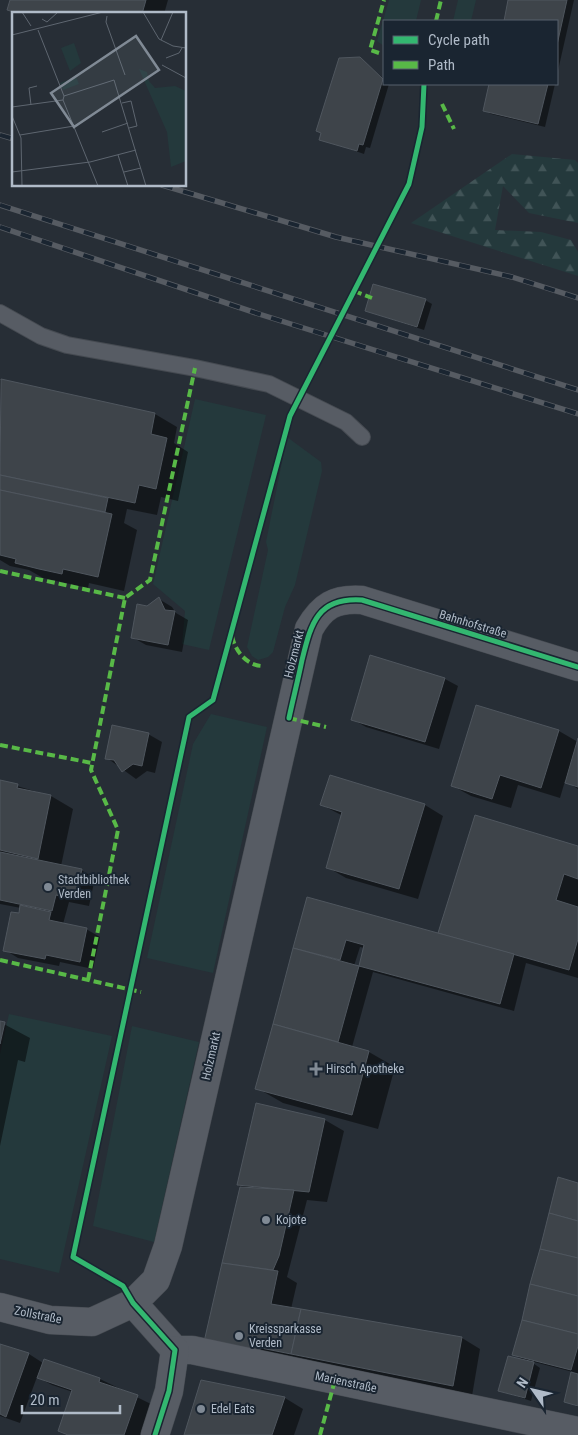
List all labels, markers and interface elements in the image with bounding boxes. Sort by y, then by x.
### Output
inset map [12,12,186,186]
legend [383,20,558,85]
text: Cycle path [428,31,490,49]
text: Path [428,56,455,74]
street label: Bahnhofstraße [438,607,509,641]
street label: Holzmarkt [281,628,307,679]
place label: Stadtbibliothek Verden [58,873,130,901]
marker: Stadtbibliothek Verden [42,881,54,893]
street label: Holzmarkt [199,1030,223,1081]
place label: Hirsch Apotheke [326,1062,405,1076]
marker: Hirsch Apotheke [310,1063,322,1075]
place label: Kojote [276,1213,307,1227]
marker: Kojote [260,1214,272,1226]
street label: Zollstraße [13,1304,63,1326]
place label: Kreissparkasse Verden [249,1322,322,1350]
marker: Kreissparkasse Verden [233,1330,245,1342]
north arrow [508,1365,558,1415]
street label: Marienstraße [314,1369,379,1395]
text: N [513,1375,531,1391]
scale bar [22,1382,120,1414]
text: 20 m [30,1391,60,1409]
place label: Edel Eats [211,1402,255,1416]
marker: Edel Eats [195,1403,207,1415]

